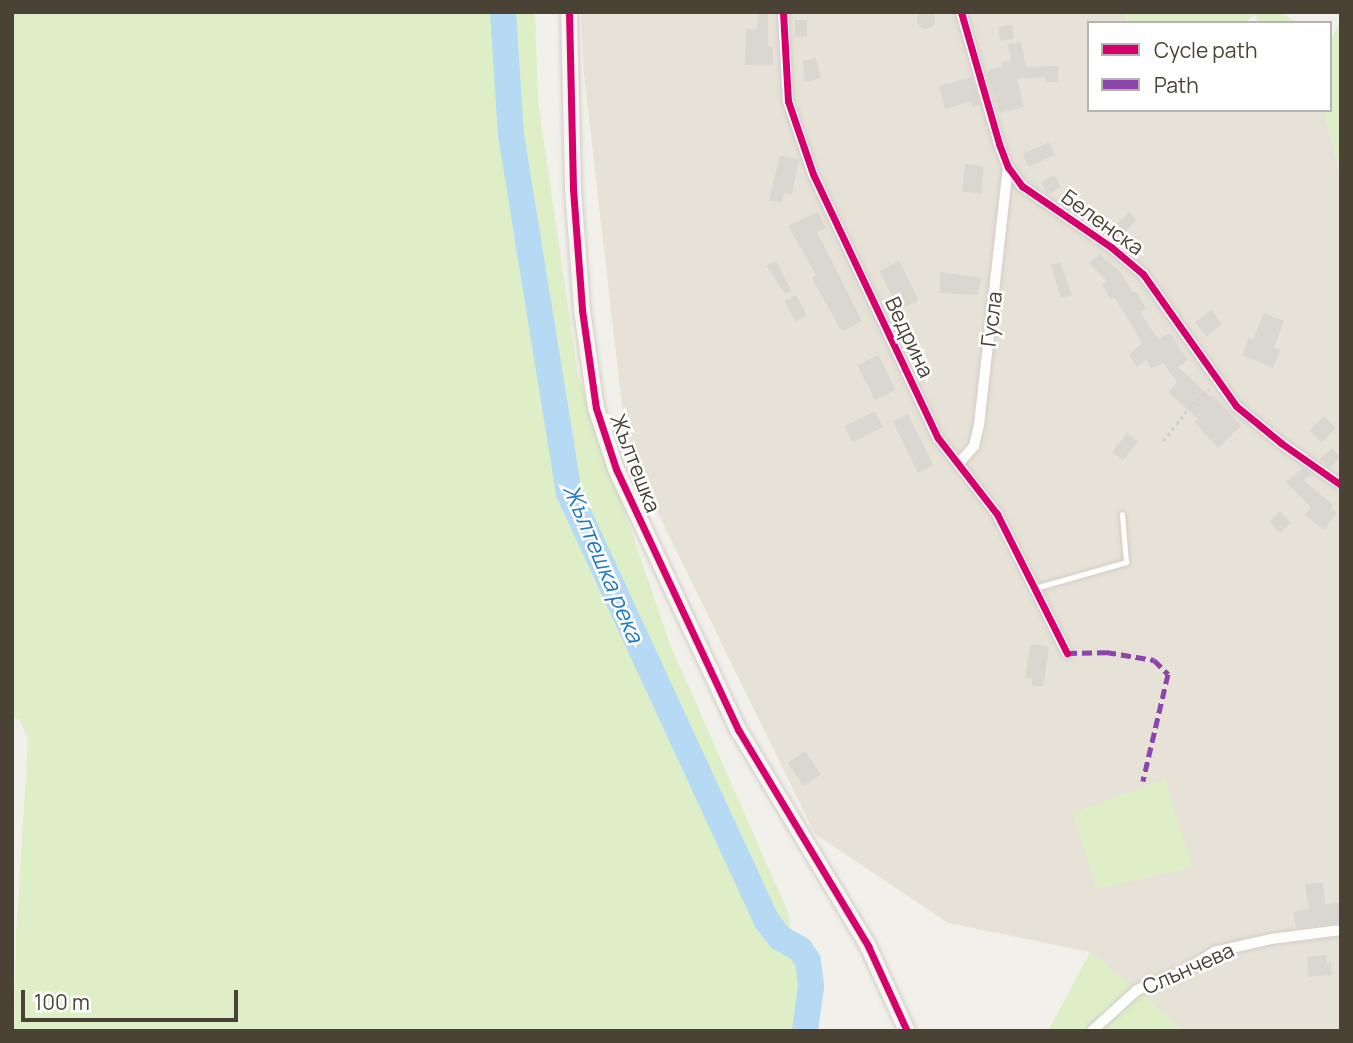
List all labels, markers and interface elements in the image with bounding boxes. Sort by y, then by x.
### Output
legend [1087,21,1332,112]
text: Cycle path [1154,36,1257,64]
text: Path [1154,71,1199,99]
street label: Беленска [1057,184,1149,260]
street label: Гусла [975,290,1007,348]
street label: Ведрина [880,293,940,381]
street label: Жълтешка [606,410,666,516]
water label: Жълтешка река [558,480,650,646]
street label: Слънчева [1138,937,1238,999]
scale bar [24,976,242,1020]
text: 100 m [34,988,90,1016]

